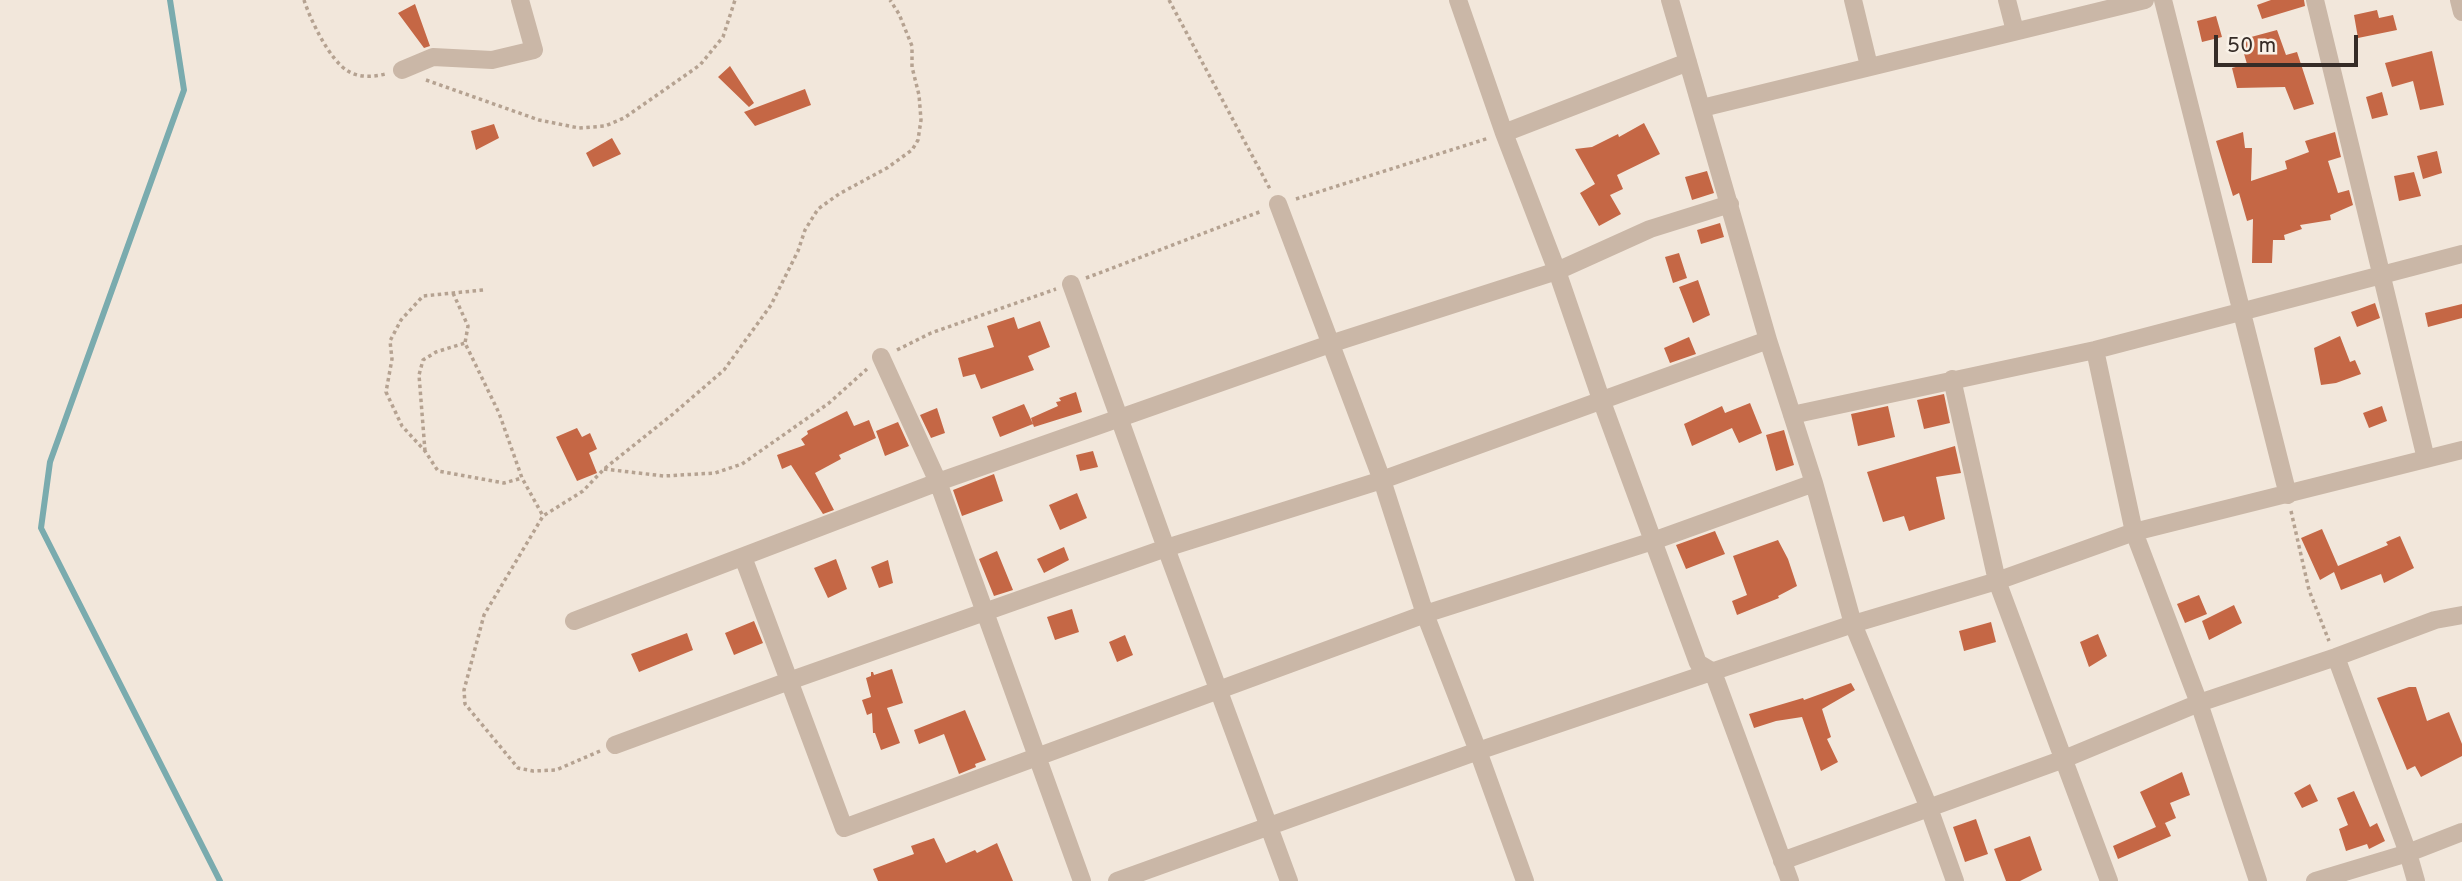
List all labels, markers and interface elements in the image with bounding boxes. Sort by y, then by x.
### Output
scale bar [2217,21,2360,65]
text: 50 m [2227,33,2276,60]

